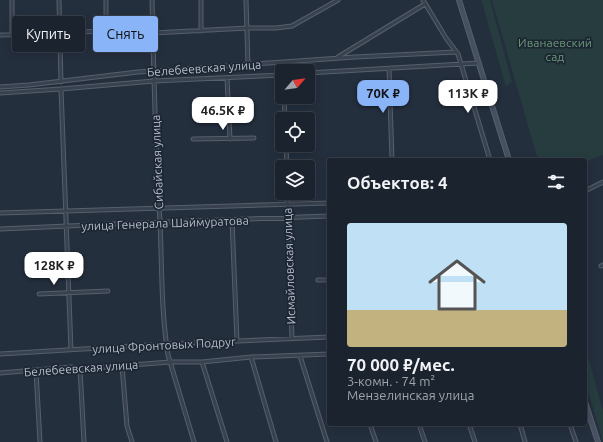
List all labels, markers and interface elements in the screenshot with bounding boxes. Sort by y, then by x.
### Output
chip: Купить [12,16,85,52]
chip: Снять [93,16,158,52]
park label: Иванаевский сад [518,36,592,63]
street label: Белебеевская улица [146,58,262,78]
north arrow [275,64,315,104]
map controls [275,64,315,200]
pin: 70K ₽ [355,80,411,114]
pin: 113K ₽ [435,80,501,114]
text: 70K ₽ [366,86,400,100]
text: 113K ₽ [447,86,489,100]
pin: 46.5K ₽ [186,97,260,131]
text: 46.5K ₽ [201,103,245,117]
button: locate [275,112,315,152]
street label: Сибайская улица [149,114,165,210]
button: layers [275,160,315,200]
icon: filters [545,171,567,193]
text: Объектов: 4 [347,173,447,192]
street label: Исмайловская улица [280,207,298,325]
street label: улица Генерала Шаймуратова [81,214,249,232]
icon: home [421,249,493,321]
pin: 128K ₽ [21,252,87,286]
text: 128K ₽ [33,258,75,272]
street label: улица Фронтовых Подруг [92,335,236,355]
text: 70 000 ₽/мес. [347,355,455,374]
street label: Белебеевская улица [23,358,139,378]
text: 3-комн. · 74 m² [347,374,435,388]
text: Мензелинская улица [347,388,474,402]

